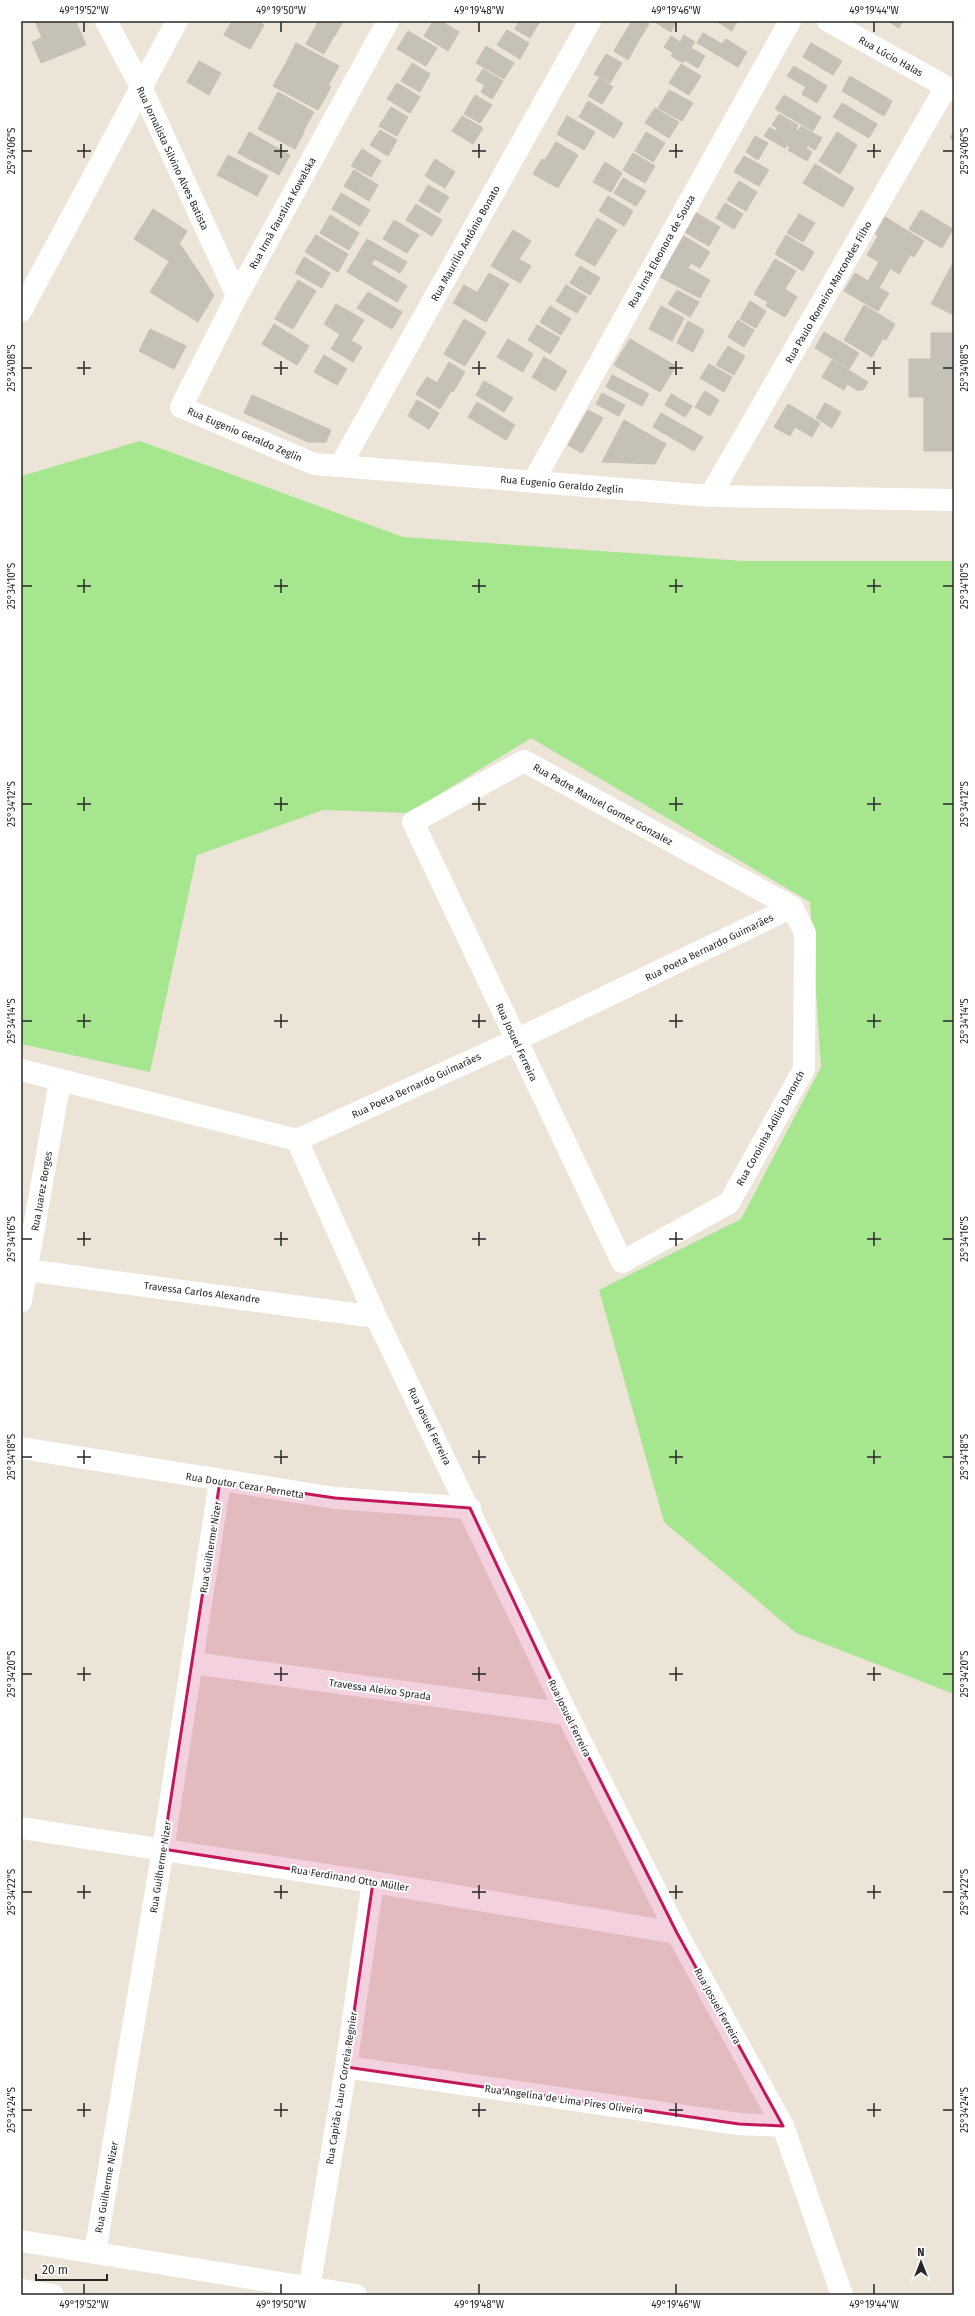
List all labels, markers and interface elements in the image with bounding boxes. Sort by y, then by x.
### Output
text: 49°19'52"W [59,5,109,17]
text: 49°19'50"W [256,5,307,17]
text: 49°19'48"W [454,5,505,17]
text: 49°19'46"W [651,5,702,17]
text: 49°19'44"W [849,5,899,17]
street label: Rua Lúcio Halas [856,33,926,80]
street label: Rua Jornalista Silvino Alves Batista [133,85,211,232]
text: 25°34'06"S [6,127,18,175]
text: 25°34'06"S [959,127,971,175]
street label: Rua Irmã Faustina Kowalska [247,155,319,272]
street label: Rua Maurílio Antônio Bonato [428,183,503,304]
street label: Rua Irmã Eleonora de Souza [626,193,698,310]
street label: Rua Paulo Romeiro Marcondes Filho [783,219,875,366]
text: 25°34'08"S [6,344,18,392]
text: 25°34'08"S [959,344,971,392]
street label: Rua Eugenio Geraldo Zeglin [185,405,304,465]
street label: Rua Eugenio Geraldo Zeglin [500,474,624,496]
text: 25°34'10"S [6,562,18,609]
text: 25°34'10"S [959,562,971,609]
street label: Rua Padre Manuel Gomez Gonzalez [531,761,675,849]
text: 25°34'12"S [6,781,18,827]
text: 25°34'12"S [959,781,971,827]
street label: Rua Poeta Bernardo Guimarães [643,911,776,984]
text: 25°34'14"S [6,998,18,1044]
text: 25°34'14"S [959,998,971,1044]
street label: Rua Josuel Ferreira [493,1001,539,1083]
street label: Rua Poeta Bernardo Guimarães [350,1051,483,1121]
street label: Rua Coroinha Adilio Daronch [734,1069,808,1188]
street label: Rua Juarez Borges [29,1150,55,1232]
text: 25°34'16"S [6,1215,18,1262]
text: 25°34'16"S [959,1215,971,1262]
street label: Travessa Carlos Alexandre [143,1280,261,1306]
street label: Rua Josuel Ferreira [405,1386,453,1467]
text: 25°34'18"S [6,1433,18,1480]
text: 25°34'18"S [959,1433,971,1480]
street label: Rua Doutor Cezar Pernetta [185,1471,305,1501]
street label: Rua Guilherme Nizer [198,1500,224,1594]
text: 25°34'20"S [6,1650,18,1697]
text: 25°34'20"S [959,1650,971,1697]
street label: Travessa Aleixo Sprada [328,1677,432,1703]
street label: Rua Josuel Ferreira [545,1678,593,1759]
street label: Rua Guilherme Nizer [148,1820,174,1914]
street label: Rua Ferdinand Otto Müller [290,1864,410,1894]
text: 25°34'22"S [6,1868,18,1915]
text: 25°34'22"S [959,1868,971,1915]
street label: Rua Josuel Ferreira [691,1966,743,2047]
street label: Rua Capitão Lauro Correia Regnier [324,2011,360,2166]
street label: Rua Angelina de Lima Pires Oliveira [484,2083,644,2117]
text: 25°34'24"S [6,2086,18,2133]
text: 25°34'24"S [959,2086,971,2133]
street label: Rua Guilherme Nizer [93,2140,121,2234]
north arrow [901,2242,941,2282]
text: N [917,2246,925,2259]
scale bar [36,2256,107,2282]
text: 20 m [42,2263,68,2277]
text: 49°19'52"W [59,2299,109,2311]
text: 49°19'50"W [256,2299,307,2311]
text: 49°19'48"W [454,2299,505,2311]
text: 49°19'46"W [651,2299,702,2311]
text: 49°19'44"W [849,2299,899,2311]

